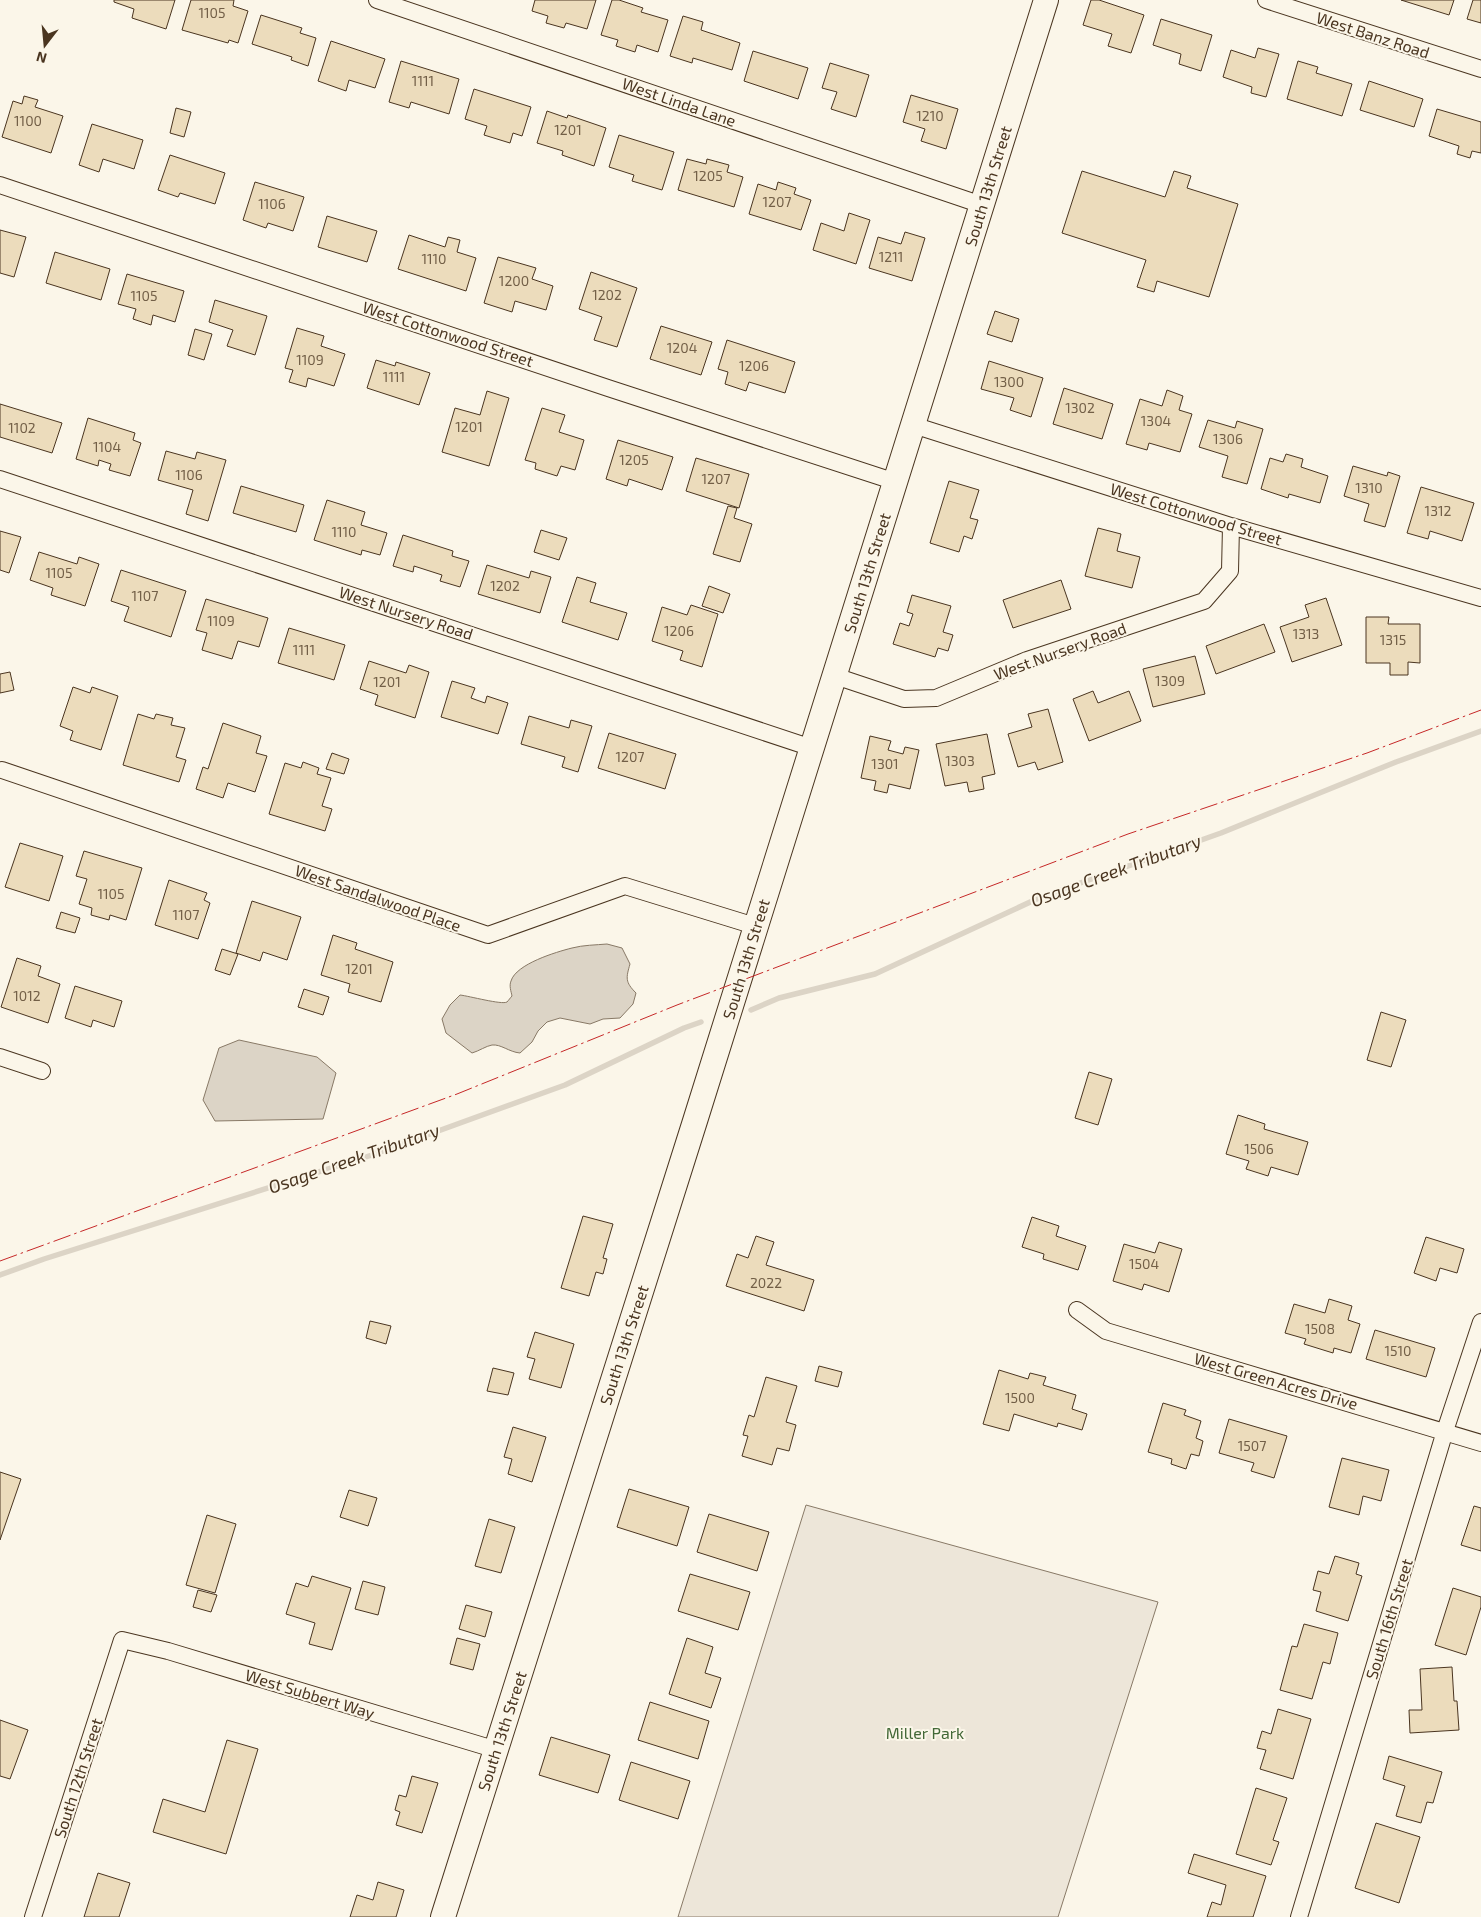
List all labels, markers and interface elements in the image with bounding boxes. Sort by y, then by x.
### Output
house number: 1105 [198,4,226,21]
street label: West Banz Road [1314,7,1432,62]
north arrow [20,20,70,70]
text: N [34,48,48,68]
house number: 1111 [412,72,434,89]
street label: West Linda Lane [620,73,739,130]
house number: 1210 [916,107,944,124]
house number: 1100 [14,112,42,129]
house number: 1201 [554,121,582,138]
street label: South 13th Street [960,123,1015,248]
house number: 1205 [693,167,723,184]
house number: 1207 [762,193,792,210]
house number: 1106 [258,195,286,212]
house number: 1211 [879,248,903,265]
house number: 1110 [421,250,447,267]
house number: 1200 [499,272,529,289]
house number: 1202 [592,286,622,303]
house number: 1105 [130,287,158,304]
street label: West Cottonwood Street [360,297,536,370]
house number: 1204 [667,339,697,356]
house number: 1109 [296,351,324,368]
house number: 1206 [739,357,769,374]
house number: 1111 [383,368,405,385]
house number: 1300 [994,373,1024,390]
house number: 1302 [1065,399,1095,416]
house number: 1304 [1141,412,1171,429]
house number: 1201 [455,418,483,435]
house number: 1102 [8,419,36,436]
house number: 1306 [1213,430,1243,447]
house number: 1104 [93,438,121,455]
house number: 1205 [619,451,649,468]
house number: 1106 [175,466,203,483]
house number: 1207 [701,470,731,487]
street label: West Cottonwood Street [1108,478,1284,549]
house number: 1310 [1355,479,1383,496]
house number: 1312 [1425,502,1452,519]
street label: South 13th Street [839,510,894,635]
house number: 1110 [331,523,357,540]
house number: 1105 [45,564,73,581]
house number: 1202 [490,577,520,594]
street label: West Nursery Road [337,582,476,643]
house number: 1107 [132,587,158,604]
house number: 1109 [207,612,235,629]
street label: West Nursery Road [991,618,1129,683]
house number: 1206 [664,622,694,639]
house number: 1313 [1293,625,1319,642]
house number: 1315 [1380,631,1406,648]
house number: 1111 [293,641,315,658]
house number: 1309 [1155,672,1185,689]
house number: 1201 [373,673,401,690]
house number: 1207 [615,748,645,765]
house number: 1303 [945,752,975,769]
house number: 1301 [871,755,899,772]
water label: Osage Creek Tributary [1027,829,1204,911]
street label: West Sandalwood Place [293,860,464,935]
house number: 1105 [97,885,125,902]
street label: South 13th Street [718,896,773,1021]
house number: 1107 [173,906,199,923]
house number: 1201 [345,960,373,977]
house number: 1012 [13,987,41,1004]
water label: Osage Creek Tributary [265,1118,443,1198]
house number: 1506 [1244,1140,1274,1157]
house number: 1504 [1129,1255,1159,1272]
house number: 2022 [750,1274,782,1291]
street label: South 13th Street [595,1283,652,1407]
house number: 1508 [1305,1320,1335,1337]
house number: 1510 [1384,1342,1412,1359]
street label: West Green Acres Drive [1192,1348,1360,1413]
house number: 1500 [1005,1389,1035,1406]
house number: 1507 [1238,1437,1266,1454]
street label: South 16th Street [1361,1556,1416,1681]
street label: West Subbert Way [243,1665,378,1722]
street label: South 13th Street [473,1669,530,1793]
street label: South 12th Street [49,1715,106,1840]
park label: Miller Park [886,1723,964,1742]

